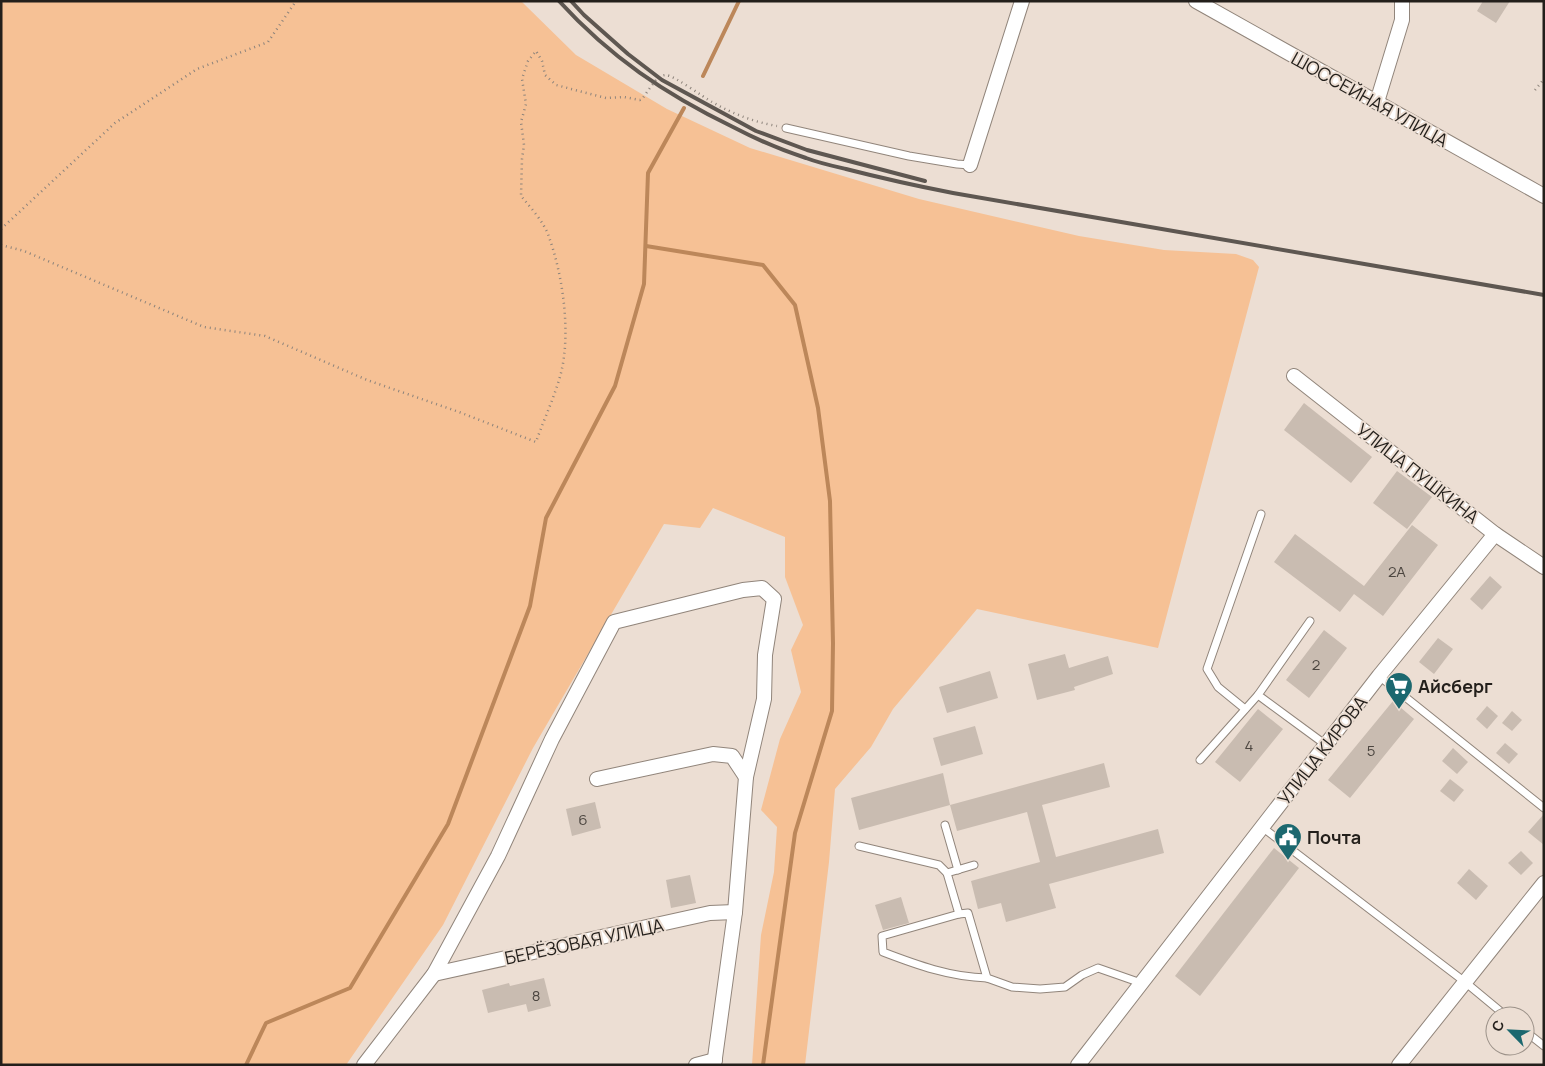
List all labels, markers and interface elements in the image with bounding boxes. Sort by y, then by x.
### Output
street label: ШОССЕЙНАЯ УЛИЦА [1287,46,1453,152]
street label: УЛИЦА ПУШКИНА [1352,418,1485,529]
house number: 2А [1388,561,1406,582]
house number: 2 [1312,654,1320,675]
supermarket icon: Айсберг [1384,671,1414,710]
place label: Айсберг [1418,674,1493,698]
street label: УЛИЦА КИРОВА [1272,690,1372,809]
house number: 4 [1245,735,1254,756]
house number: 5 [1367,740,1375,761]
house number: 6 [578,809,588,830]
public building icon: Почта [1273,822,1303,861]
place label: Почта [1307,825,1361,849]
street label: БЕРЁЗОВАЯ УЛИЦА [502,912,666,970]
house number: 8 [532,985,540,1006]
north arrow [1485,1006,1535,1056]
text: С [1487,1017,1508,1034]

